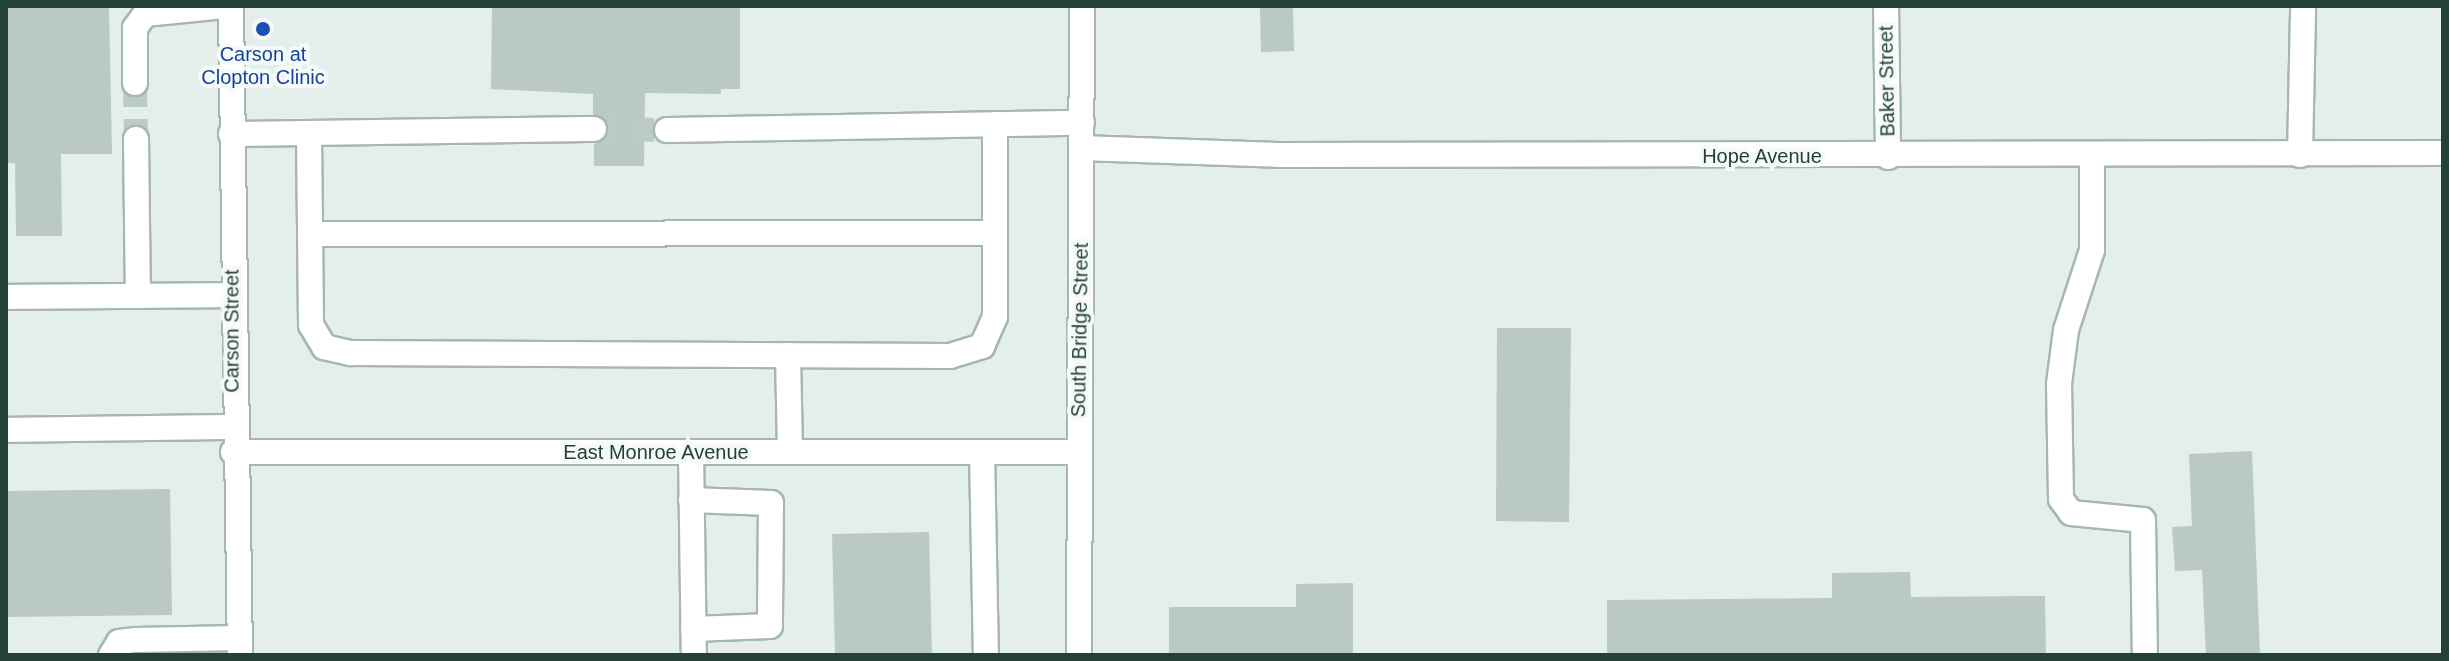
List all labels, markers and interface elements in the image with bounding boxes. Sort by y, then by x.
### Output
marker: Carson at Clopton Clinic [254,20,272,38]
street label: Baker Street [1874,25,1900,137]
place label: Carson at Clopton Clinic [201,42,325,89]
street label: Hope Avenue [1702,144,1822,168]
street label: South Bridge Street [1066,243,1094,417]
street label: Carson Street [220,269,244,393]
street label: East Monroe Avenue [563,440,749,464]

